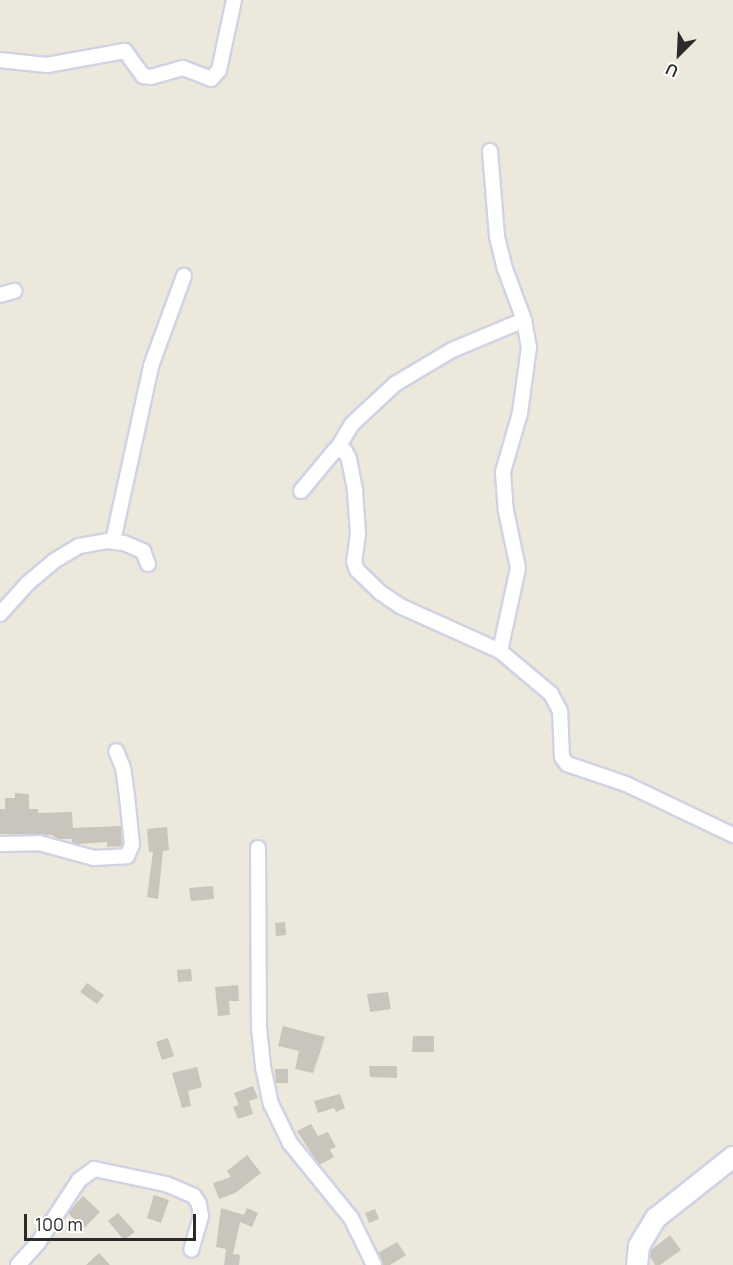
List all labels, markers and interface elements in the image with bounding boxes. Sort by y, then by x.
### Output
north arrow [649,24,709,84]
text: U [662,58,681,83]
scale bar [27,1202,200,1240]
text: 100 m [35,1212,83,1236]

